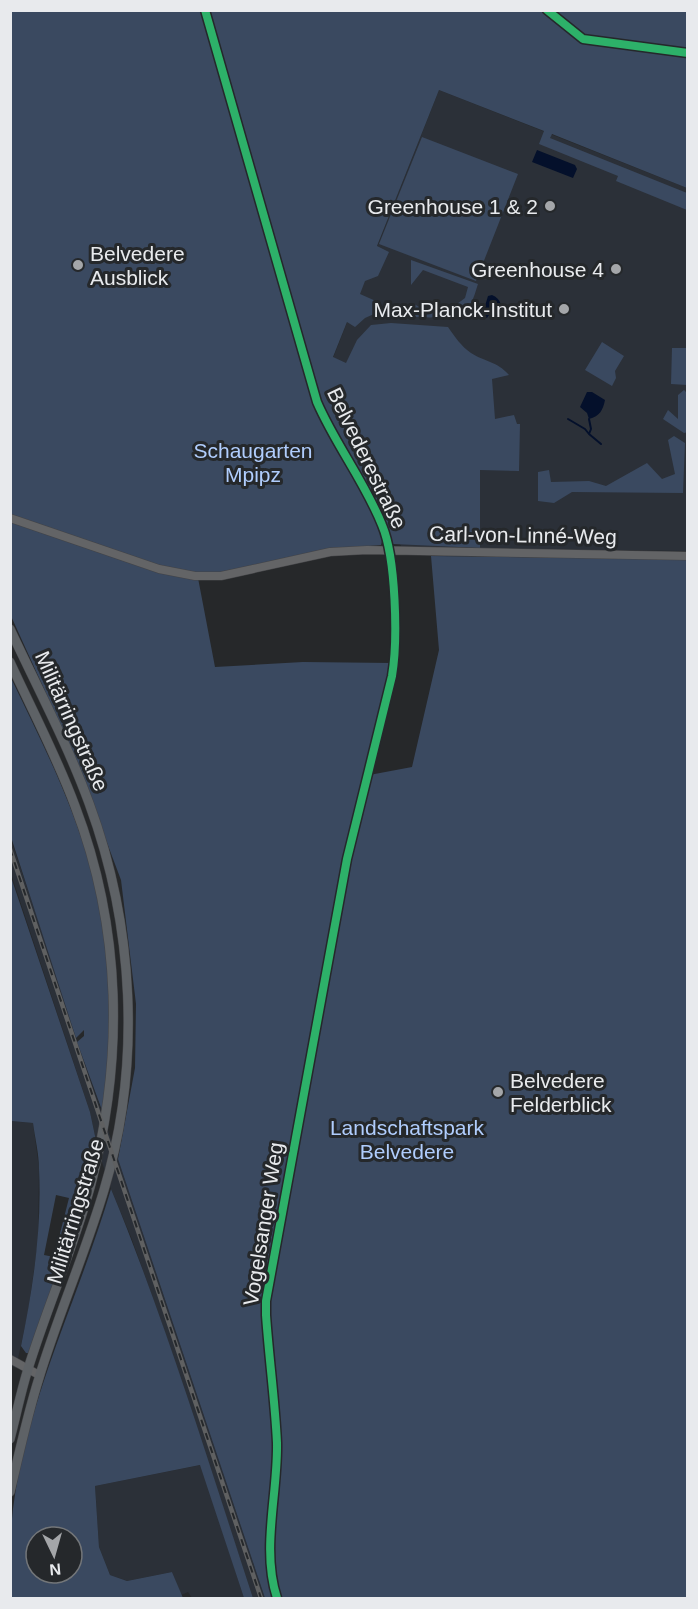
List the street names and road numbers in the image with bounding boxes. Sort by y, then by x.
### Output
street label: Belvederestraße [323,384,411,532]
street label: Carl-von-Linné-Weg [429,522,617,548]
street label: Militärringstraße [31,648,113,794]
street label: Militärringstraße [42,1136,108,1286]
street label: Vogelsanger Weg [239,1141,287,1307]

